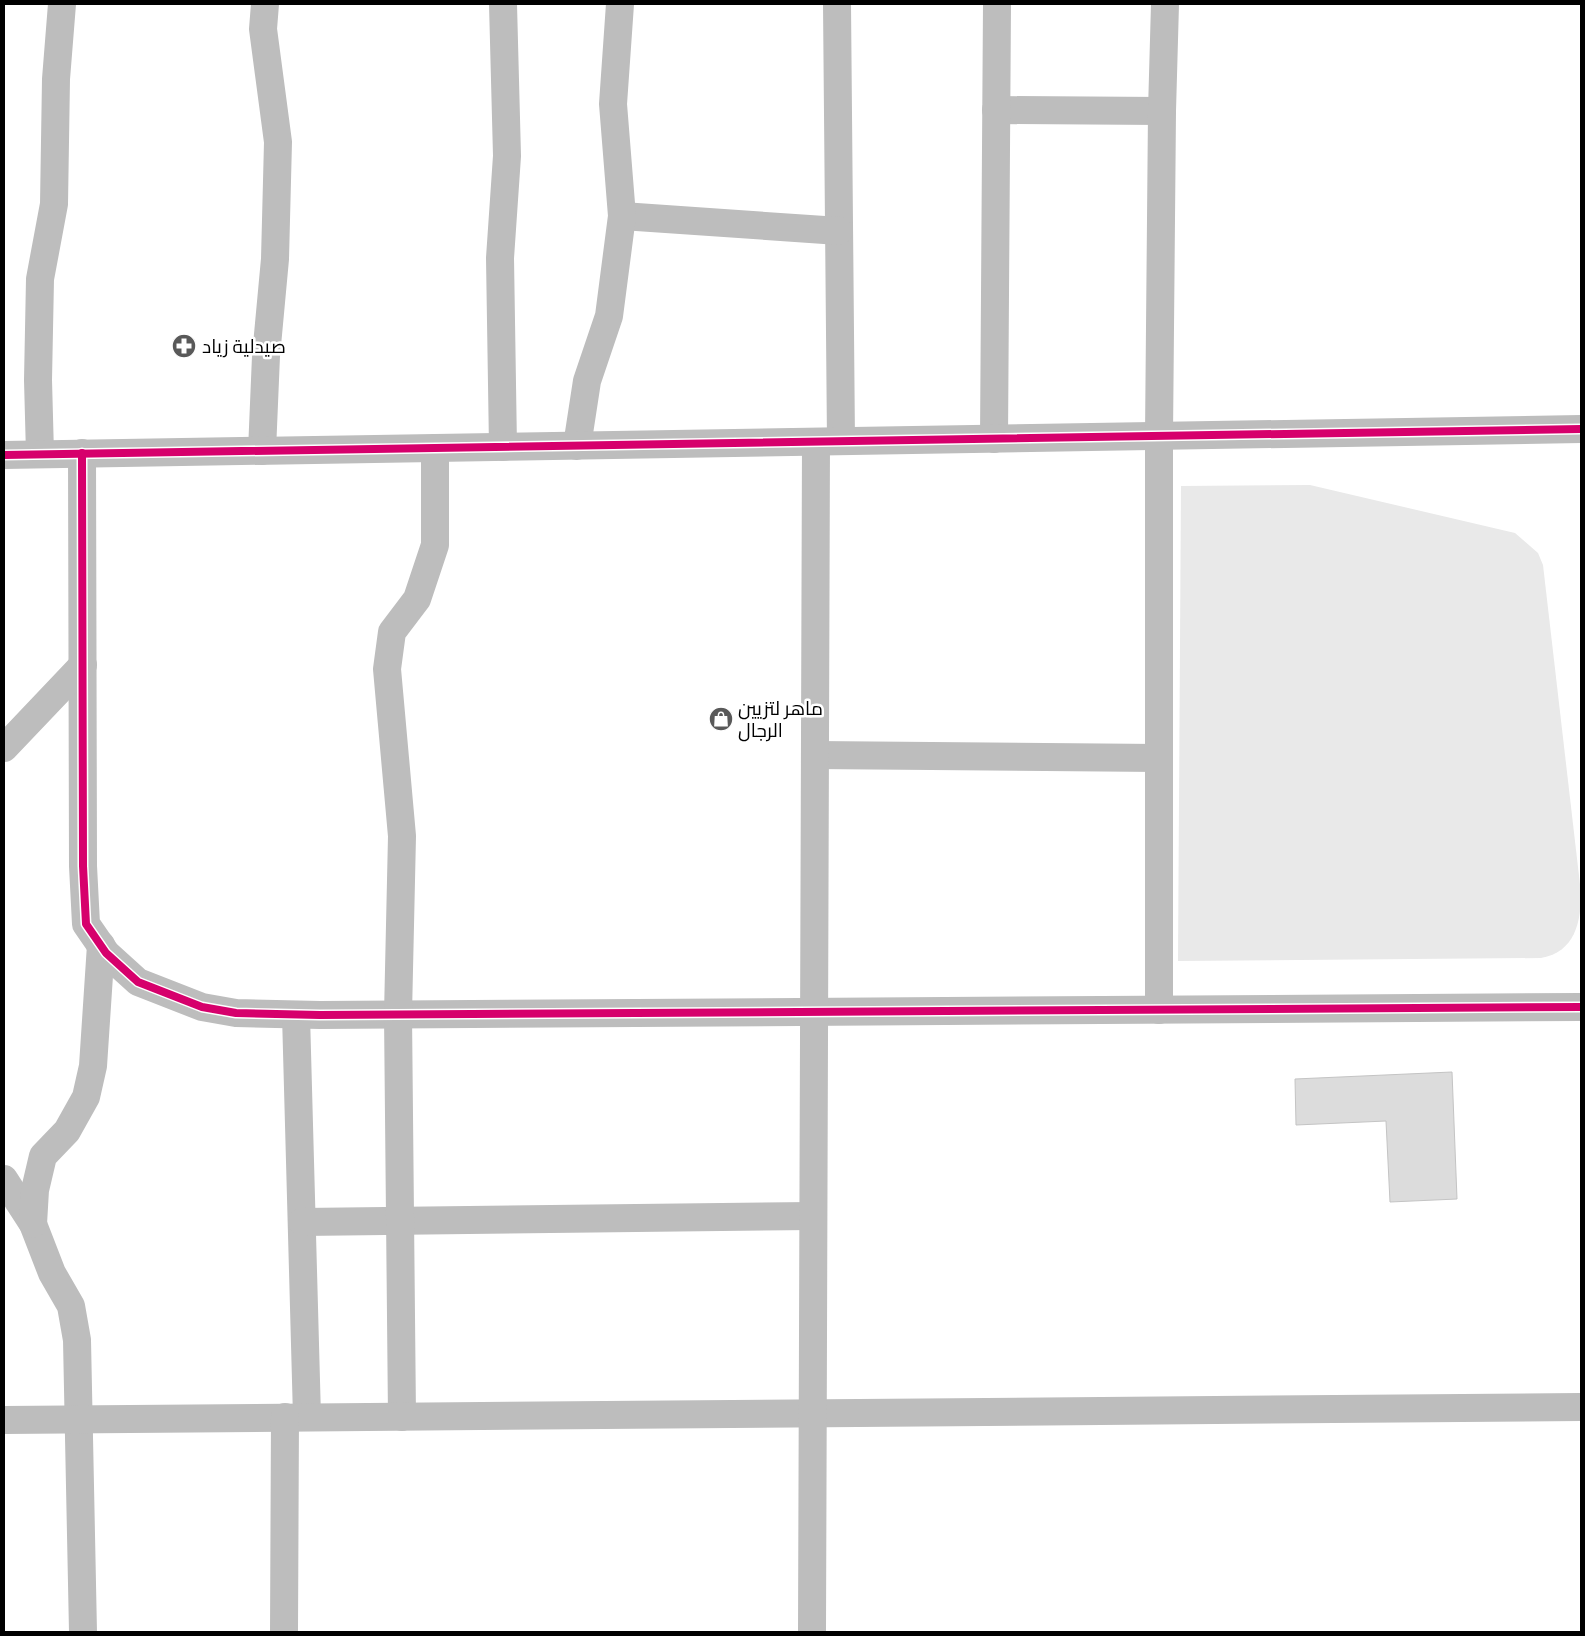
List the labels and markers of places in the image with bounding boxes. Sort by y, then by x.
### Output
pharmacy icon: صيدلية زياد [171,333,197,359]
place label: صيدلية زياد [202,334,286,358]
place label: ماهر لتزيين الرجال [738,696,823,742]
shop icon: ماهر لتزيين الرجال [708,706,734,732]

